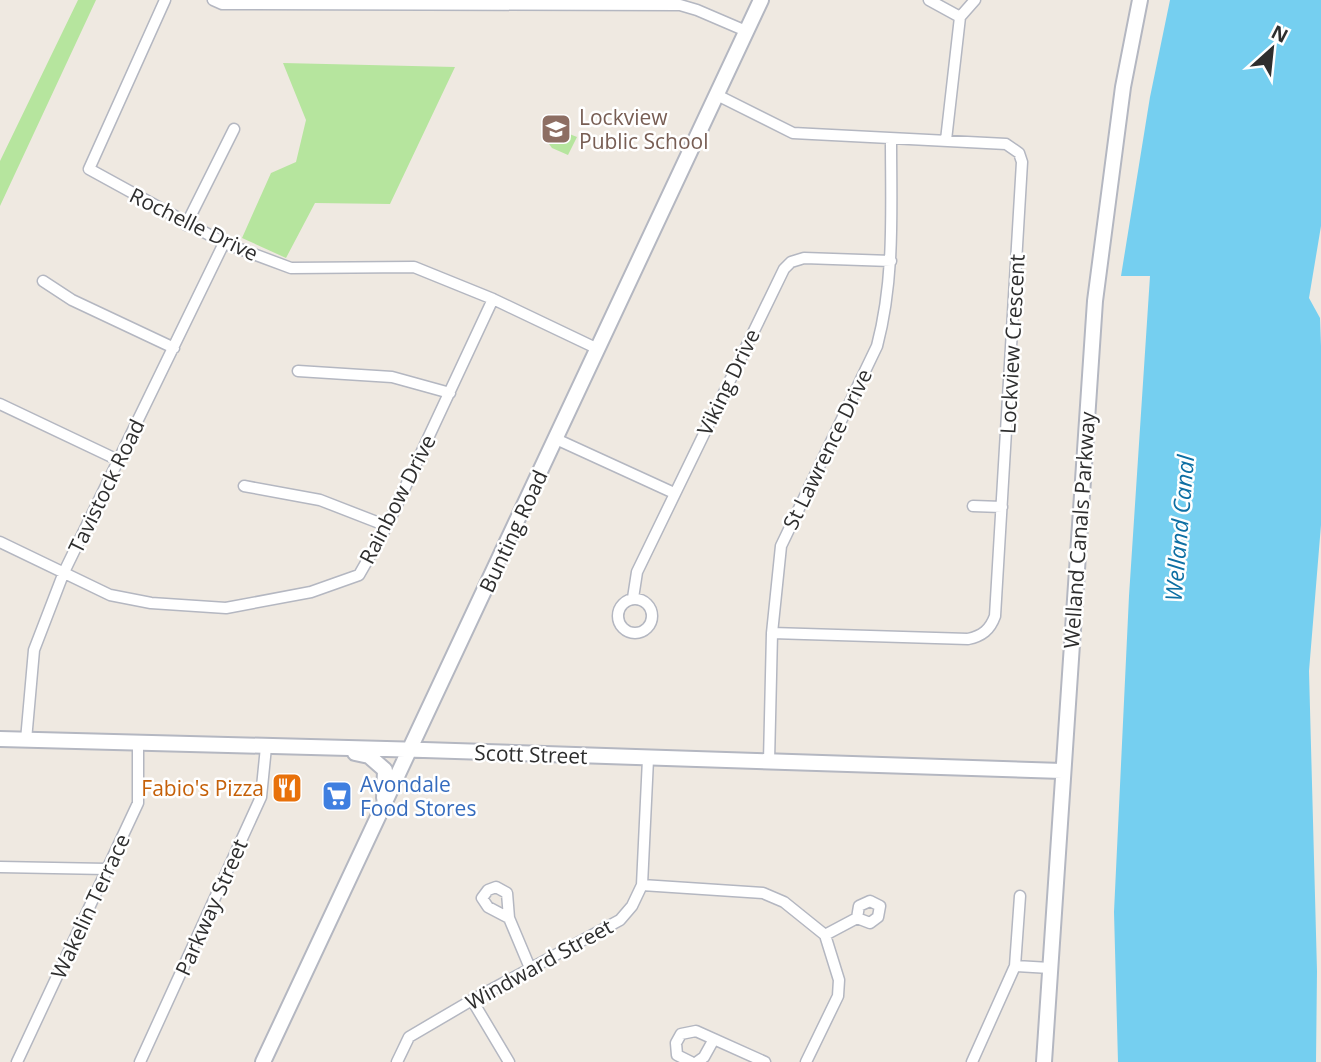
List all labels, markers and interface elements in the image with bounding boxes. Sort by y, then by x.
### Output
north arrow [1237,14,1307,84]
text: N [1267,19,1293,49]
place label: Lockview Public School [579,103,709,155]
school or university icon: Lockview Public School [539,112,573,146]
street label: Rochelle Drive [125,181,263,267]
street label: Lockview Crescent [993,253,1031,435]
street label: Viking Drive [690,324,766,440]
street label: St Lawrence Drive [776,364,878,534]
street label: Welland Canals Parkway [1057,410,1101,649]
street label: Tavistock Road [61,414,151,558]
street label: Rainbow Drive [352,430,442,568]
water label: Welland Canal [1157,452,1201,603]
street label: Bunting Road [472,465,554,597]
street label: Scott Street [474,738,588,770]
place label: Avondale Food Stores [360,770,476,822]
restaurant icon: Fabio's Pizza [270,771,304,805]
place label: Fabio's Pizza [141,774,264,802]
supermarket icon: Avondale Food Stores [320,779,354,813]
street label: Wakelin Terrace [44,829,136,983]
street label: Parkway Street [168,834,254,980]
street label: Windward Street [461,912,617,1016]

